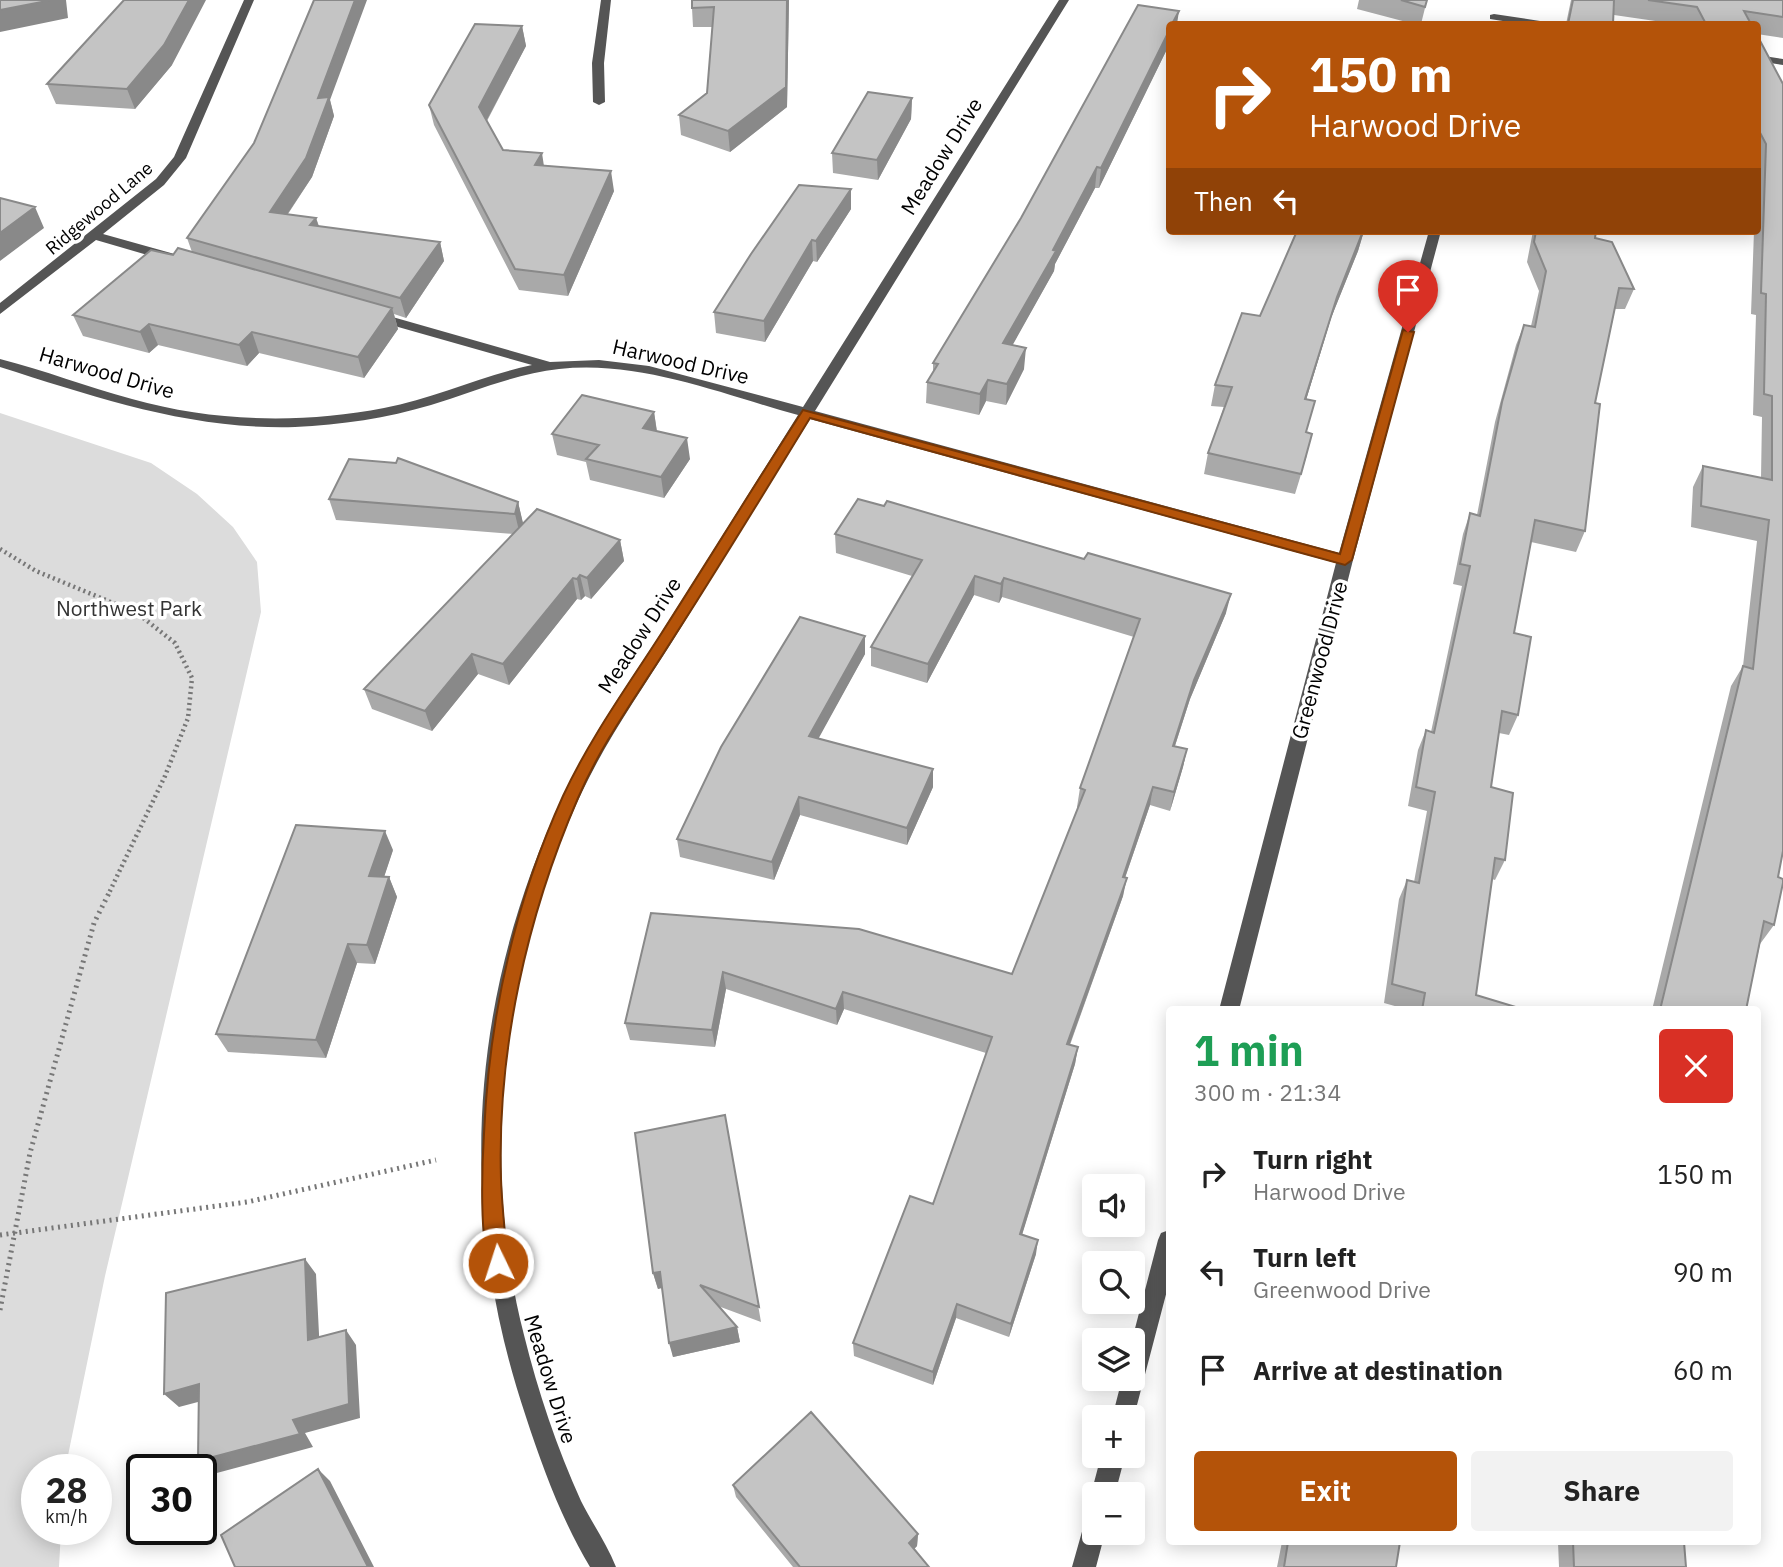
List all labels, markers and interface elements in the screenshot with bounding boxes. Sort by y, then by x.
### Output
text: 150 m [1309,42,1453,105]
icon: right [1194,49,1285,140]
street label: Meadow Drive [894,92,988,220]
text: Harwood Drive [1309,104,1521,146]
street label: Ridgewood Lane [41,156,157,260]
icon: left [1267,182,1305,220]
text: Then [1194,184,1253,218]
pin [1378,260,1438,332]
icon: arrive [1389,271,1427,309]
street label: Harwood Drive [610,332,752,390]
street label: Harwood Drive [36,339,178,405]
street label: Meadow Drive [591,571,687,699]
street label: Greenwood Drive [1284,578,1354,742]
park label: Northwest Park [56,594,202,622]
text: 1 min [1194,1023,1304,1078]
button: close [1659,1029,1733,1103]
text: 300 m · 21:34 [1194,1077,1341,1107]
text: Turn right [1253,1142,1372,1176]
icon: right [1194,1155,1232,1193]
text: 150 m [1657,1157,1733,1191]
map controls [1082,1174,1145,1545]
button: sound [1082,1174,1145,1237]
text: Harwood Drive [1253,1176,1406,1206]
position arrow [461,1226,535,1300]
text: Turn left [1253,1240,1356,1274]
button: search [1082,1251,1145,1314]
icon: left [1194,1253,1232,1291]
text: 90 m [1673,1255,1733,1289]
text: Greenwood Drive [1253,1274,1431,1304]
street label: Meadow Drive [518,1311,584,1447]
button: layers [1082,1328,1145,1391]
icon: arrive [1194,1351,1232,1389]
text: Arrive at destination [1253,1353,1503,1387]
text: 60 m [1673,1353,1733,1387]
button: + [1082,1405,1145,1468]
button: Exit [1194,1451,1457,1531]
button: Share [1471,1451,1733,1531]
speed limit sign: 30 [126,1454,217,1545]
text: 28 [45,1467,88,1513]
button: − [1082,1482,1145,1545]
text: km/h [45,1505,88,1528]

